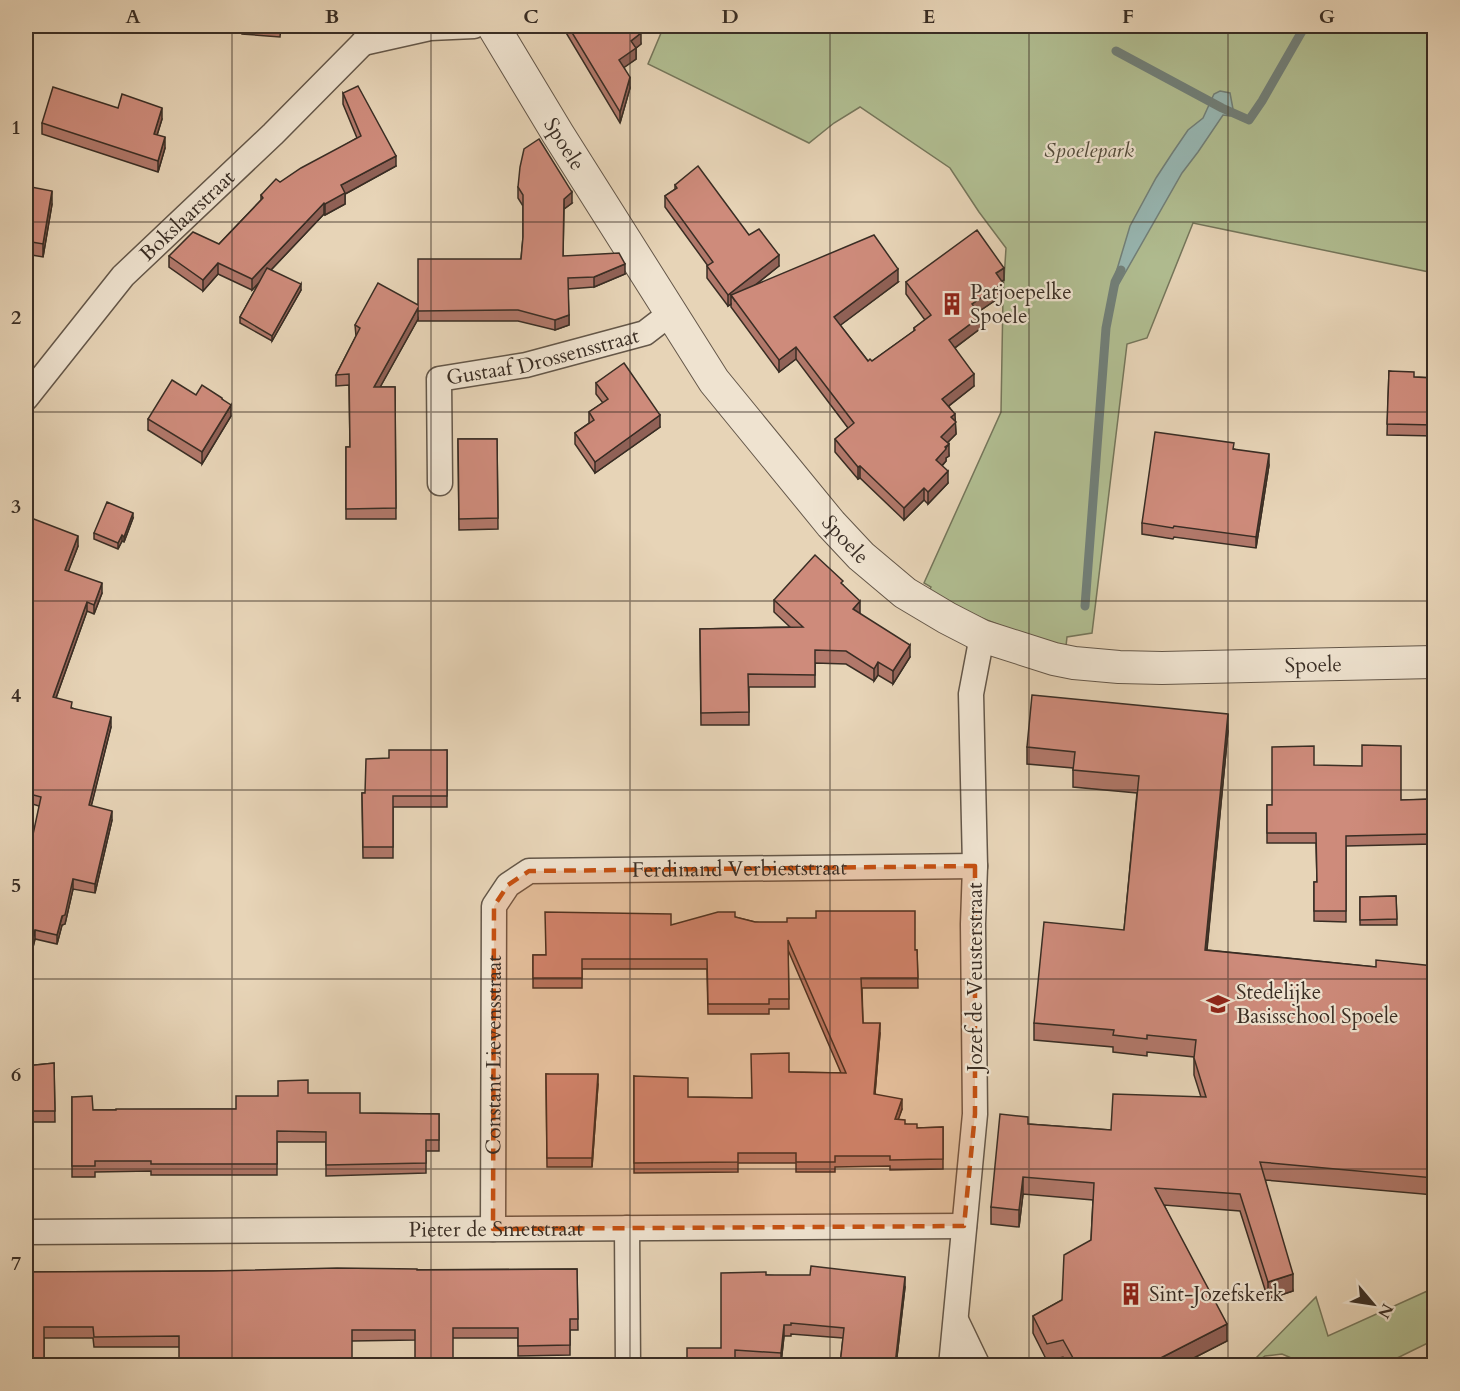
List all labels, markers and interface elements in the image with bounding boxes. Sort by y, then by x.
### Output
text: A [125,3,141,30]
text: B [325,3,339,30]
text: C [523,3,539,30]
text: D [721,3,739,30]
text: E [923,3,935,30]
text: F [1122,3,1134,30]
text: G [1319,3,1335,30]
street label: Spoele [537,112,592,176]
text: 1 [11,114,21,141]
park label: Spoelepark [1044,136,1134,165]
street label: Bokslaarstraat [133,163,241,268]
place label: Patjoepelke Spoele [970,278,1072,331]
building icon: Patjoepelke Spoele [939,291,965,317]
text: 2 [11,304,21,331]
street label: Gustaaf Drossensstraat [444,321,642,392]
text: 3 [11,493,21,520]
street label: Spoele [815,509,875,571]
street label: Spoele [1284,650,1342,680]
text: 4 [11,682,21,709]
street label: Ferdinand Verbieststraat [632,853,848,884]
text: 5 [11,872,21,899]
street label: Jozef de Veusterstraat [961,882,990,1075]
street label: Constant Lievensstraat [479,955,508,1155]
place label: Stedelijke Basisschool Spoele [1236,978,1399,1031]
school or university icon: Stedelijke Basisschool Spoele [1205,991,1231,1017]
text: 6 [11,1061,21,1088]
street label: Pieter de Smetstraat [409,1214,584,1244]
text: 7 [11,1250,21,1277]
north arrow [1343,1274,1403,1334]
place label: Sint-Jozefskerk [1149,1280,1285,1309]
building icon: Sint-Jozefskerk [1118,1281,1144,1307]
text: N [1372,1299,1398,1322]

